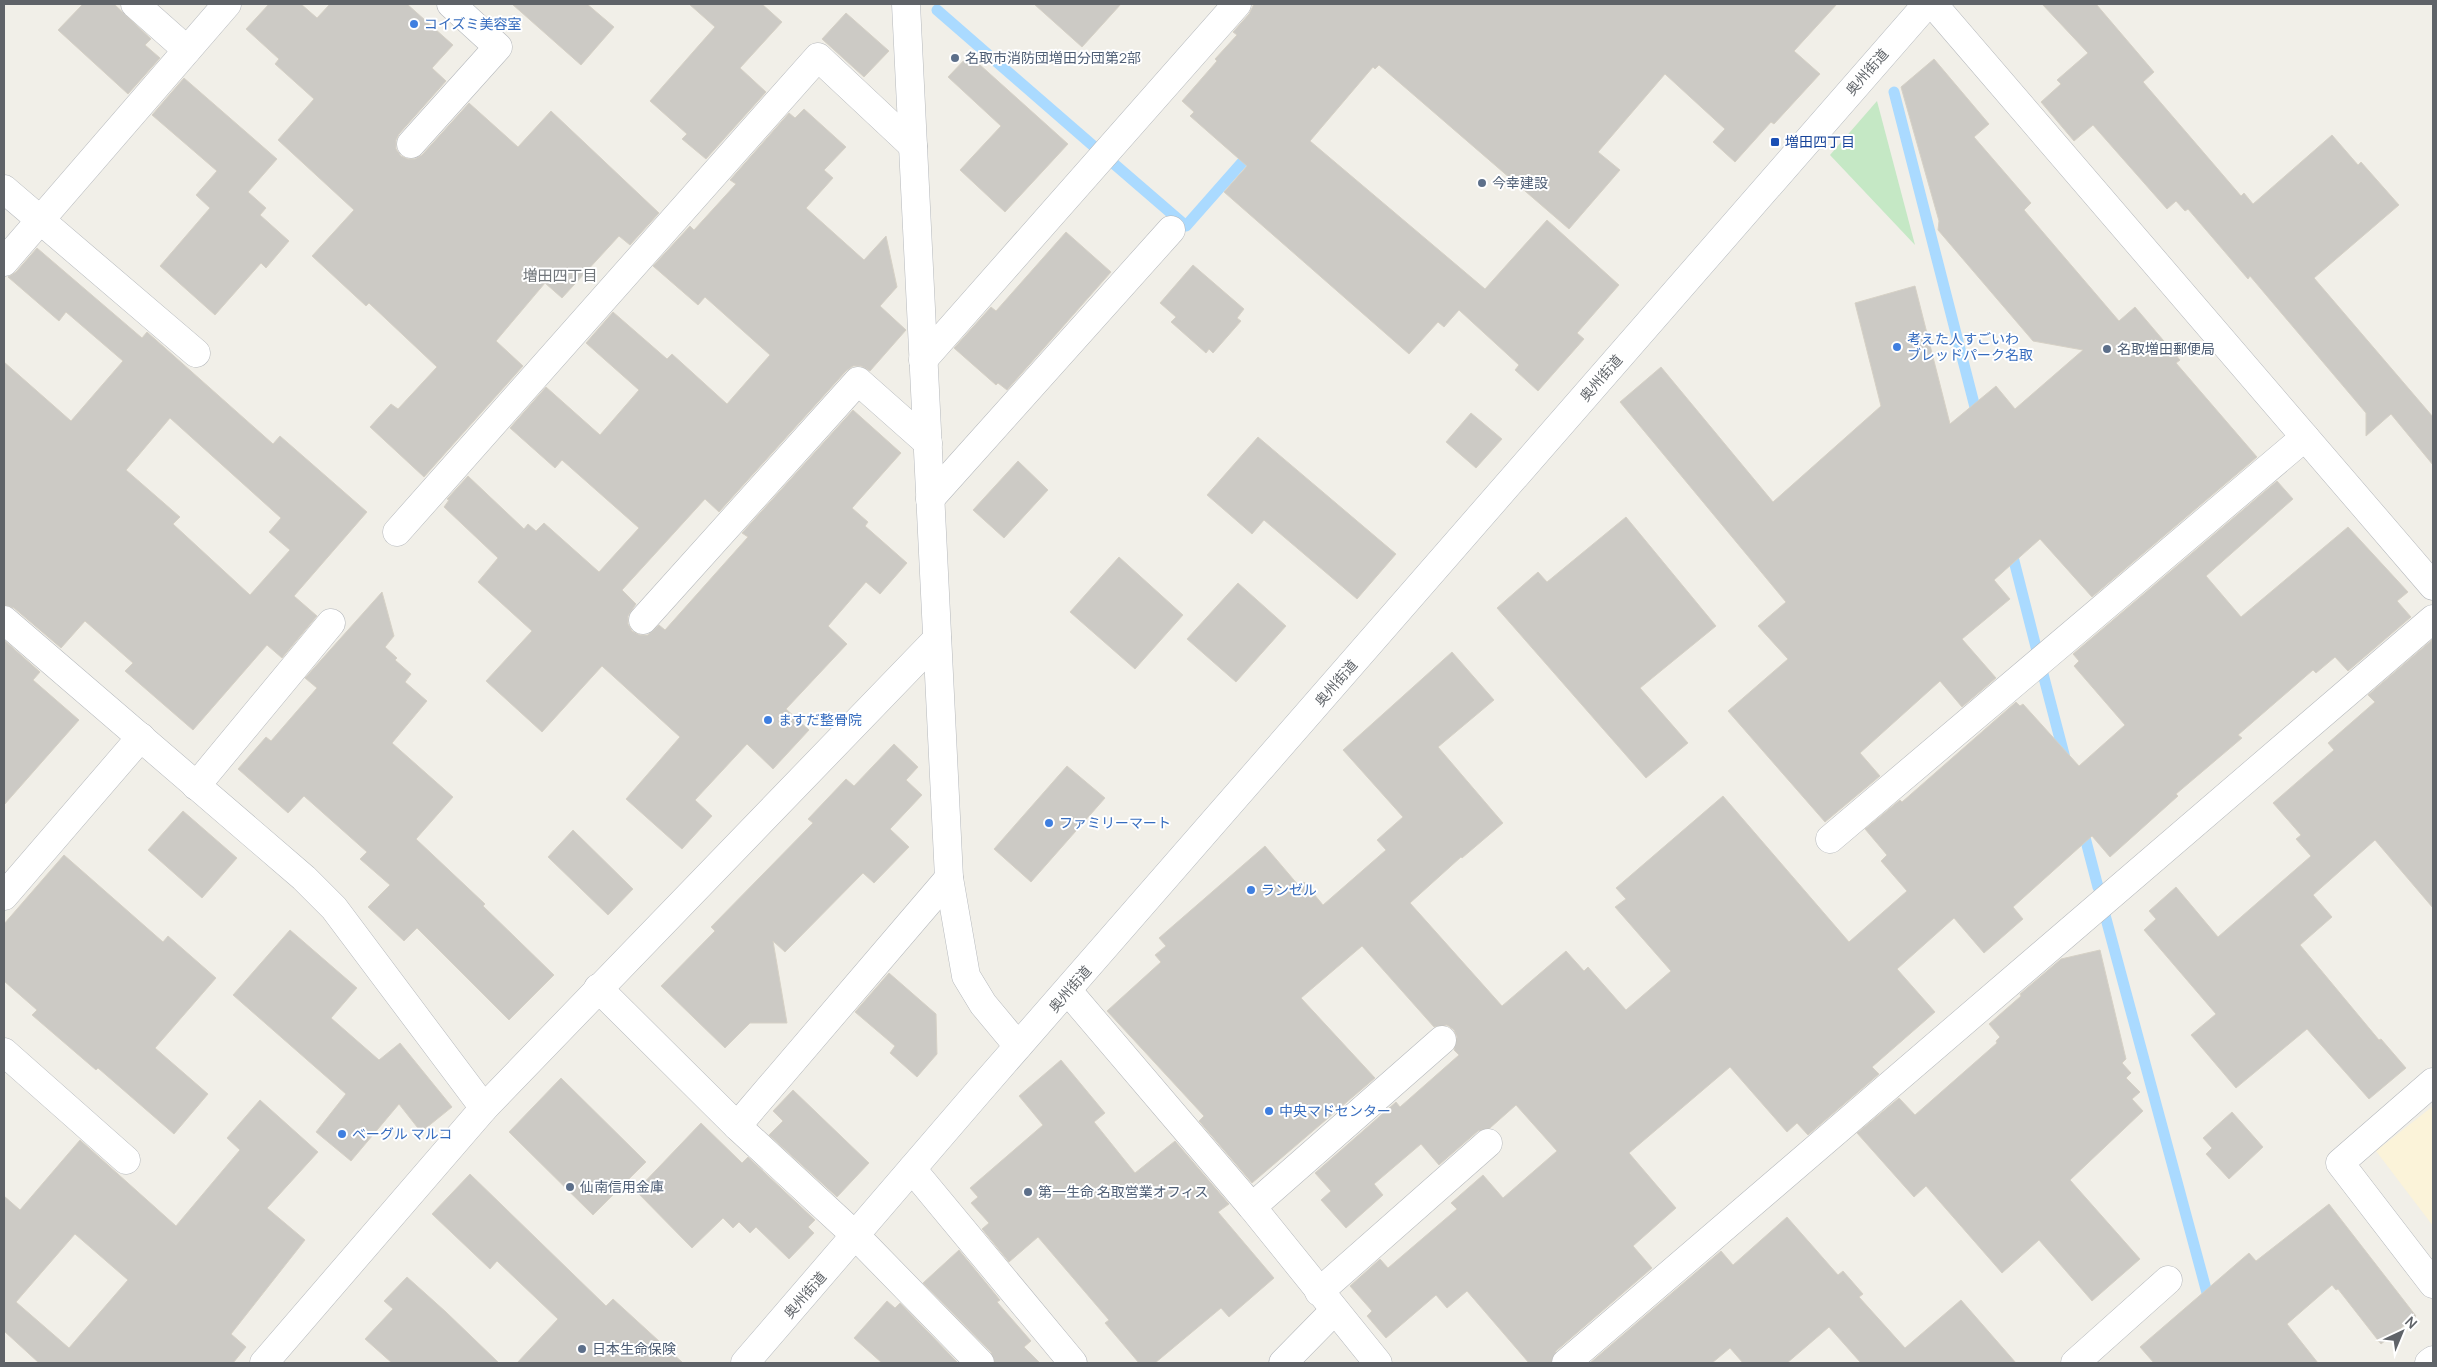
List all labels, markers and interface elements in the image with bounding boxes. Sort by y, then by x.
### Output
place label: コイズミ美容室 [424,14,522,33]
marker: コイズミ美容室 [408,18,420,30]
street label: 奥州街道 [1841,44,1892,99]
place label: 名取市消防団増田分団第2部 [965,48,1141,67]
marker: 名取市消防団増田分団第2部 [949,52,961,64]
place label: 増田四丁目 [1785,132,1855,151]
marker: 増田四丁目 [1769,136,1781,148]
place label: 今幸建設 [1492,173,1548,192]
marker: 今幸建設 [1476,177,1488,189]
district label: 増田四丁目 [522,265,598,286]
place label: 考えた人すごいわ ブレッドパーク名取 [1907,329,2033,364]
place label: 名取増田郵便局 [2117,339,2215,358]
marker: 考えた人すごいわ ブレッドパーク名取 [1891,341,1903,353]
marker: 名取増田郵便局 [2101,343,2113,355]
street label: 奥州街道 [1575,350,1626,405]
street label: 奥州街道 [1310,655,1361,710]
place label: ますだ整骨院 [778,710,862,729]
marker: ますだ整骨院 [762,714,774,726]
place label: ファミリーマート [1059,813,1171,832]
marker: ファミリーマート [1043,817,1055,829]
place label: ランゼル [1261,880,1317,899]
marker: ランゼル [1245,884,1257,896]
street label: 奥州街道 [1044,961,1095,1016]
place label: 中央マドセンター [1279,1101,1391,1120]
marker: 中央マドセンター [1263,1105,1275,1117]
place label: ベーグル マルコ [352,1124,453,1143]
marker: ベーグル マルコ [336,1128,348,1140]
place label: 仙南信用金庫 [580,1177,664,1196]
marker: 仙南信用金庫 [564,1181,576,1193]
place label: 第一生命 名取営業オフィス [1038,1182,1209,1201]
marker: 第一生命 名取営業オフィス [1022,1186,1034,1198]
street label: 奥州街道 [779,1267,830,1322]
north arrow [2377,1307,2427,1357]
text: N [2401,1312,2422,1333]
place label: 日本生命保険 [592,1339,676,1358]
marker: 日本生命保険 [576,1343,588,1355]

